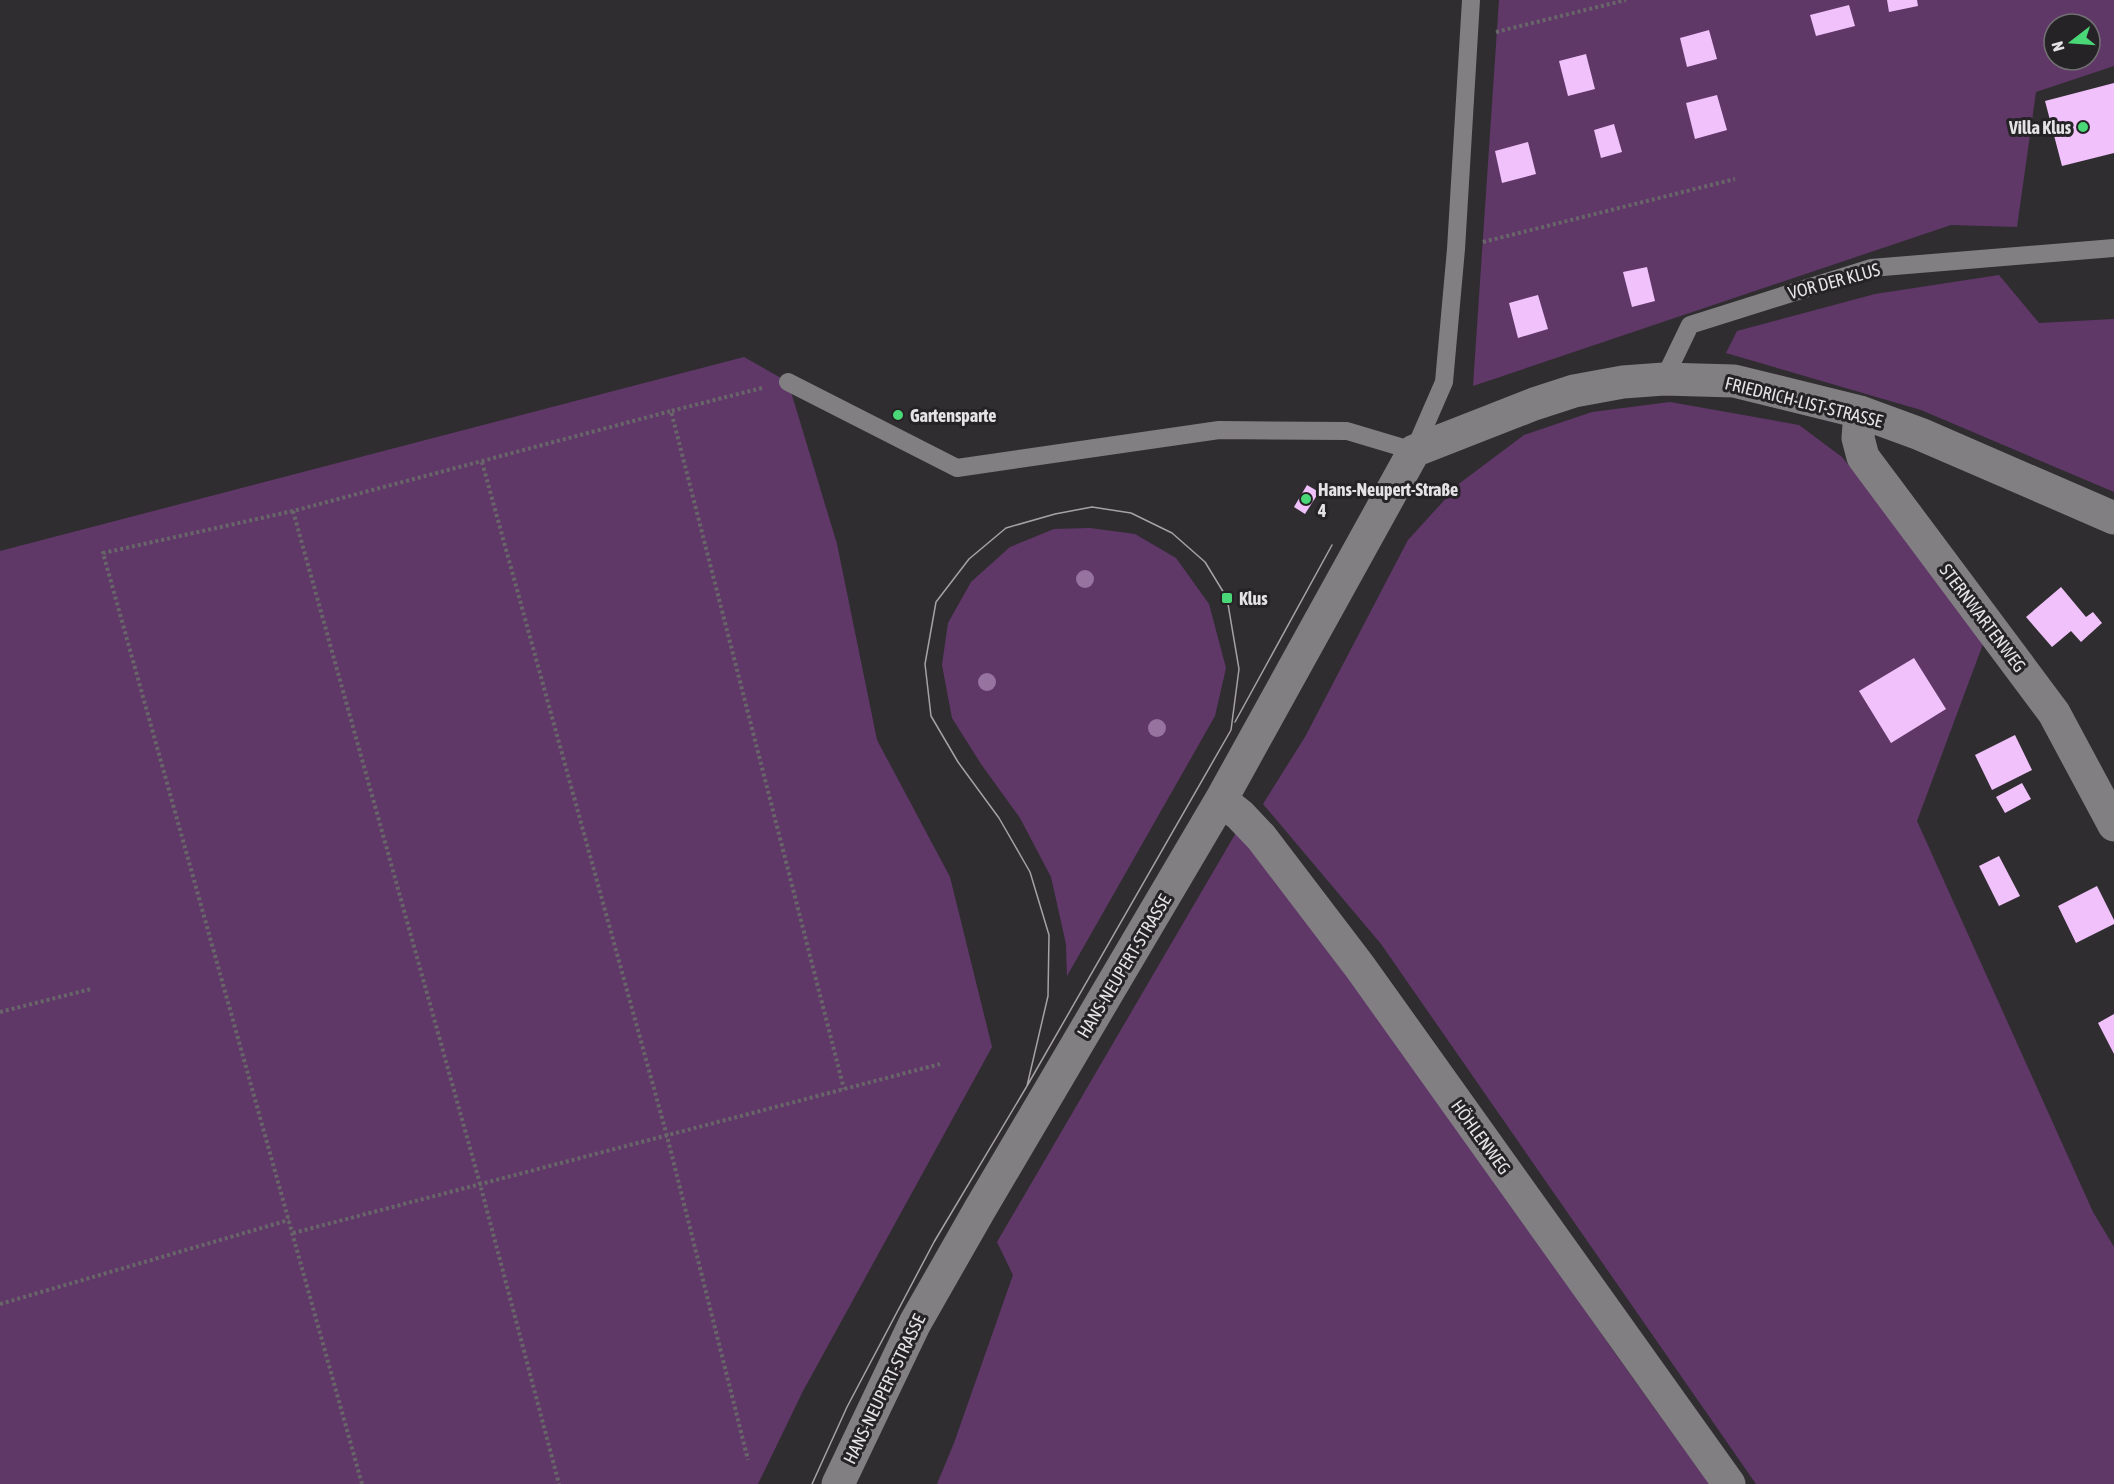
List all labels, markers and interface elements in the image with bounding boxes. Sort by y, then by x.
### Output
north arrow [2042,12,2102,72]
text: N [2048,39,2068,54]
place label: Villa Klus [2008,117,2072,138]
marker: Villa Klus [2076,120,2090,134]
street label: VOR DER KLUS [1786,259,1882,303]
street label: FRIEDRICH-LIST-STRASSE [1723,372,1885,432]
place label: Gartensparte [910,405,997,426]
marker: Gartensparte [891,408,905,422]
place label: Hans-Neupert-Straße 4 [1317,479,1458,521]
marker: Hans-Neupert-Straße 4 [1299,492,1313,506]
street label: STERNWARTENWEG [1936,560,2030,676]
place label: Klus [1239,588,1268,609]
marker: Klus [1220,591,1234,605]
street label: HANS-NEUPERT-STRASSE [1073,890,1175,1042]
street label: HÖHLENWEG [1447,1096,1515,1178]
street label: HANS-NEUPERT-STRASSE [839,1310,930,1467]

